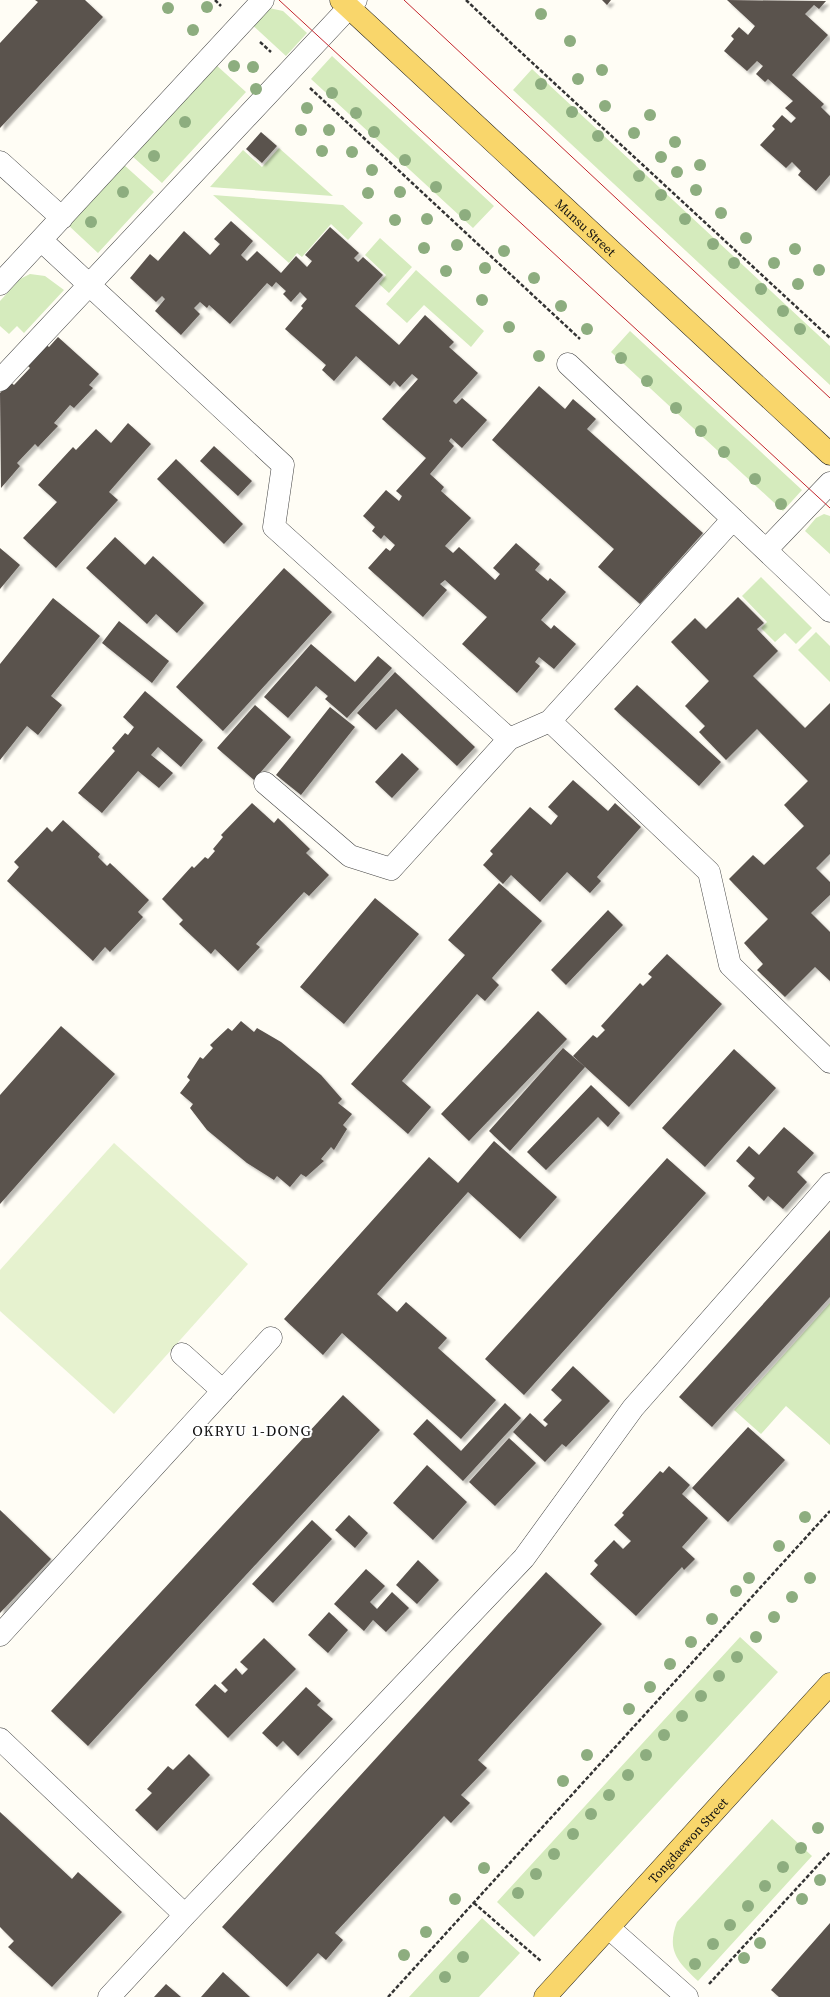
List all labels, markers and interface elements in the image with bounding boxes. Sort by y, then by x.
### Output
street label: Munsu Street [551,195,620,261]
district label: OKRYU 1-DONG [192,1420,312,1441]
street label: Tongdaewon Street [645,1793,732,1887]

